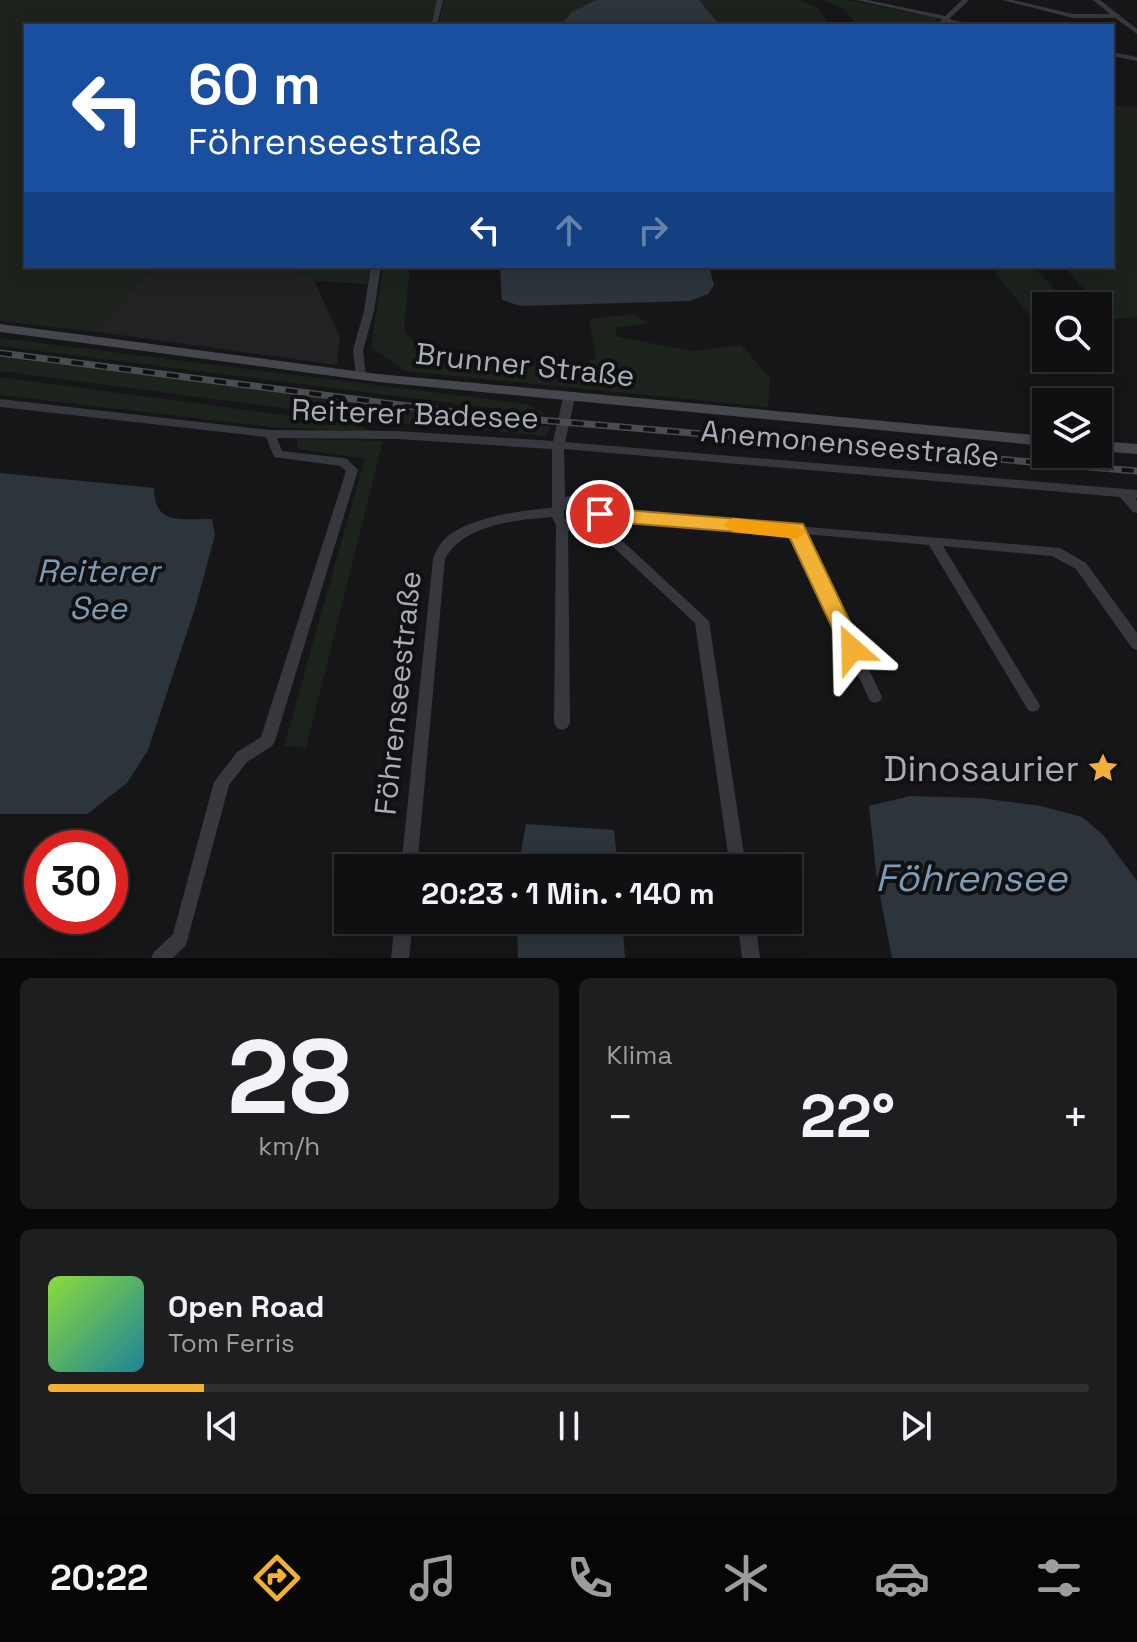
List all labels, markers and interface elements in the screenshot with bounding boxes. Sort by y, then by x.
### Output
text: 60 m [188,49,321,120]
icon: left [56,56,160,160]
text: Föhrenseestraße [188,119,482,165]
icon: left [463,208,507,252]
icon: ahead [547,208,591,252]
icon: right [631,208,675,252]
map controls [1032,292,1112,468]
button: search [1032,292,1112,372]
street label: Brunner Straße [414,334,636,395]
button: layers [1032,388,1112,468]
street label: Reiterer Badesee [291,390,539,437]
street label: Anemonenseestraße [699,411,1001,476]
pin [566,480,634,548]
icon: arrive [578,492,622,536]
water label: Reiterer See [37,551,162,628]
street label: Föhrenseestraße [365,569,430,817]
position arrow [810,607,894,691]
place label: Dinosaurier [884,746,1079,792]
place icon: Dinosaurier [1086,751,1120,785]
speed limit sign: 30 [24,830,128,934]
water label: Föhrensee [875,854,1068,902]
text: 20:23 · 1 Min. · 140 m [421,874,715,913]
text: 28 [227,1011,351,1143]
text: Klima [607,1038,672,1072]
text: 22° [800,1078,895,1155]
text: − [607,1089,634,1145]
text: + [1062,1089,1089,1145]
text: km/h [258,1129,320,1163]
text: Open Road [168,1287,324,1326]
text: Tom Ferris [168,1326,295,1360]
icon: previous [200,1404,244,1448]
icon: pause [547,1404,591,1448]
icon: next [894,1404,938,1448]
icon: directions [249,1550,305,1606]
icon: music [405,1550,461,1606]
icon: phone [562,1550,618,1606]
icon: climate [718,1550,774,1606]
icon: car [874,1550,930,1606]
icon: filters [1031,1550,1087,1606]
text: 20:22 [50,1555,148,1601]

